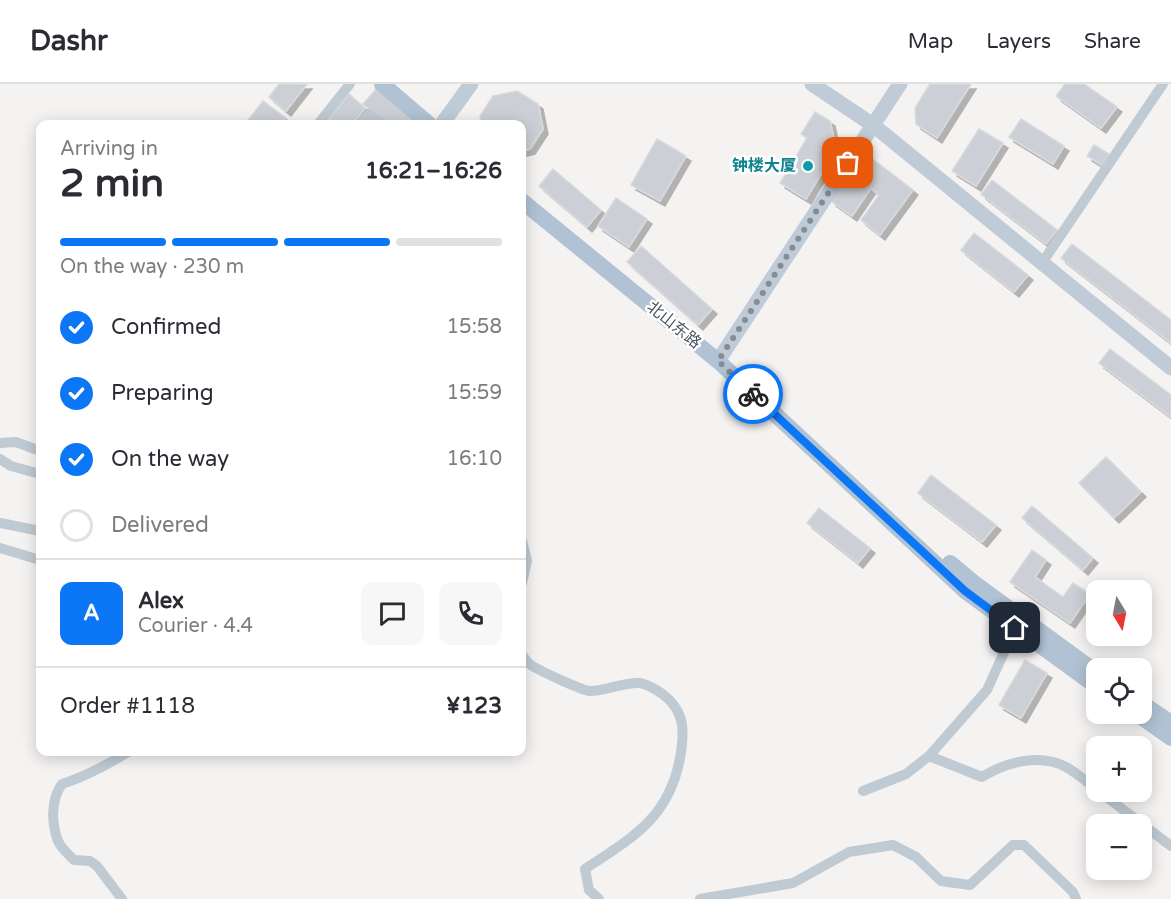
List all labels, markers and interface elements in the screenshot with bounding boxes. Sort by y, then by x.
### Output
text: Dashr [30,24,108,58]
text: Map [908,29,953,54]
text: Layers [986,29,1051,54]
text: Share [1084,29,1141,54]
text: Arriving in [60,137,158,161]
pin [822,137,873,188]
icon: bag [831,146,864,179]
place label: 钟楼大厦 [732,156,796,176]
text: 16:21–16:26 [365,158,502,184]
marker: 钟楼大厦 [801,159,815,173]
text: 2 min [60,160,164,207]
text: On the way · 230 m [60,255,244,279]
street label: 北山东路 [643,297,705,353]
icon: check [60,311,93,344]
text: Confirmed [111,314,221,340]
text: 15:58 [447,315,502,339]
courier [723,364,783,424]
icon: check [60,377,93,410]
icon: bike [737,378,770,411]
text: Preparing [111,380,214,406]
text: 15:59 [447,381,502,405]
icon: check [60,443,93,476]
text: On the way [111,446,229,472]
text: 16:10 [447,447,502,471]
text: Delivered [111,512,209,538]
north arrow [1086,580,1152,646]
map controls [1086,580,1152,880]
button: chat [361,582,424,645]
button: phone [439,582,502,645]
text: Alex [138,588,184,614]
text: A [83,600,100,626]
pin [989,602,1040,653]
icon: home [998,611,1031,644]
text: Courier · 4.4 [138,614,253,638]
button: locate [1086,658,1152,724]
text: Order #1118 [60,693,195,719]
text: ¥123 [446,693,502,719]
button: + [1086,736,1152,802]
button: − [1086,814,1152,880]

